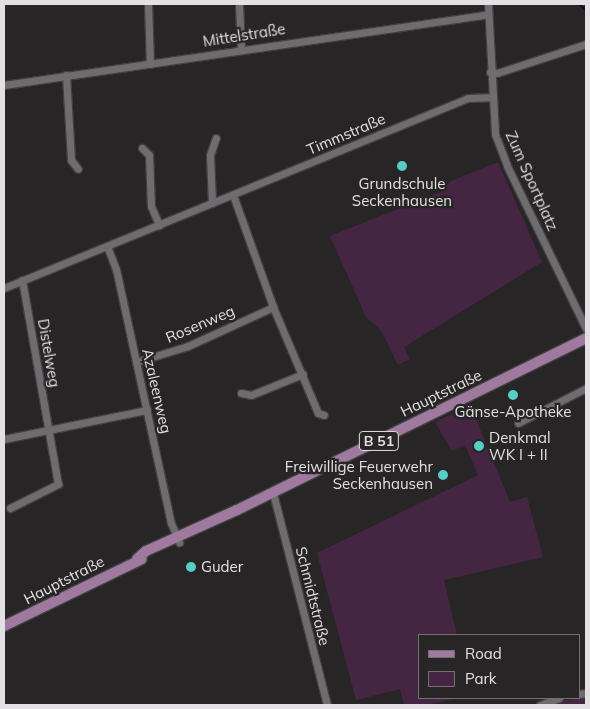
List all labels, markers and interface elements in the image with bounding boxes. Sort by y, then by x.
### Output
street label: Mittelstraße [202,20,286,50]
street label: Timmstraße [304,109,388,159]
street label: Zum Sportplatz [502,128,562,234]
marker: Grundschule Seckenhausen [396,160,408,172]
place label: Grundschule Seckenhausen [352,174,452,209]
street label: Rosenweg [163,301,237,347]
street label: Distelweg [34,317,64,389]
street label: Azaleenweg [139,347,175,435]
street label: Hauptstraße [398,366,484,420]
marker: Gänse-Apotheke [507,389,519,401]
place label: Gänse-Apotheke [454,403,572,421]
place label: Denkmal WK I + II [489,428,551,463]
road number: B 51 [358,430,400,452]
marker: Denkmal WK I + II [473,440,485,452]
place label: Freiwillige Feuerwehr Seckenhausen [285,457,433,492]
marker: Freiwillige Feuerwehr Seckenhausen [437,469,449,481]
street label: Schmidtstraße [292,545,334,647]
street label: Hauptstraße [21,552,107,608]
place label: Guder [201,558,243,576]
marker: Guder [185,561,197,573]
legend [418,634,580,699]
text: Road [465,644,502,663]
text: Park [465,669,497,688]

